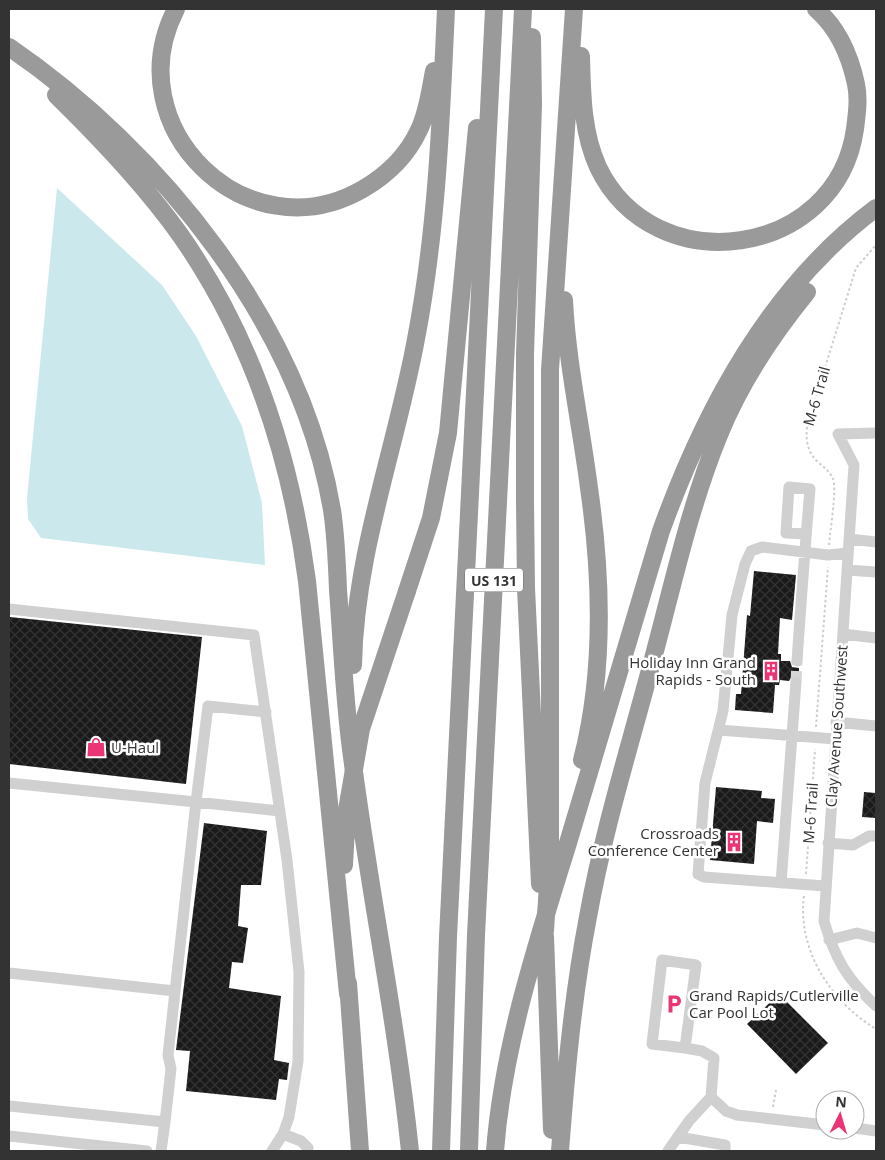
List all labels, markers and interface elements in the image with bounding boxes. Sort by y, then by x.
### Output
street label: M-6 Trail [798,364,834,428]
road number: US 131 [465,568,523,592]
street label: Clay Avenue Southwest [820,644,852,808]
place label: Holiday Inn Grand Rapids - South [629,652,756,689]
building icon: Holiday Inn Grand Rapids - South [760,660,782,682]
shop icon: U-Haul [85,736,107,758]
place label: U-Haul [111,737,159,757]
street label: M-6 Trail [798,782,822,844]
place label: Crossroads Conference Center [588,823,719,860]
building icon: Crossroads Conference Center [723,831,745,853]
place label: Grand Rapids/Cutlerville Car Pool Lot [689,985,859,1022]
parking icon: Grand Rapids/Cutlerville Car Pool Lot [663,993,685,1015]
north arrow [815,1090,865,1140]
text: N [835,1092,848,1112]

